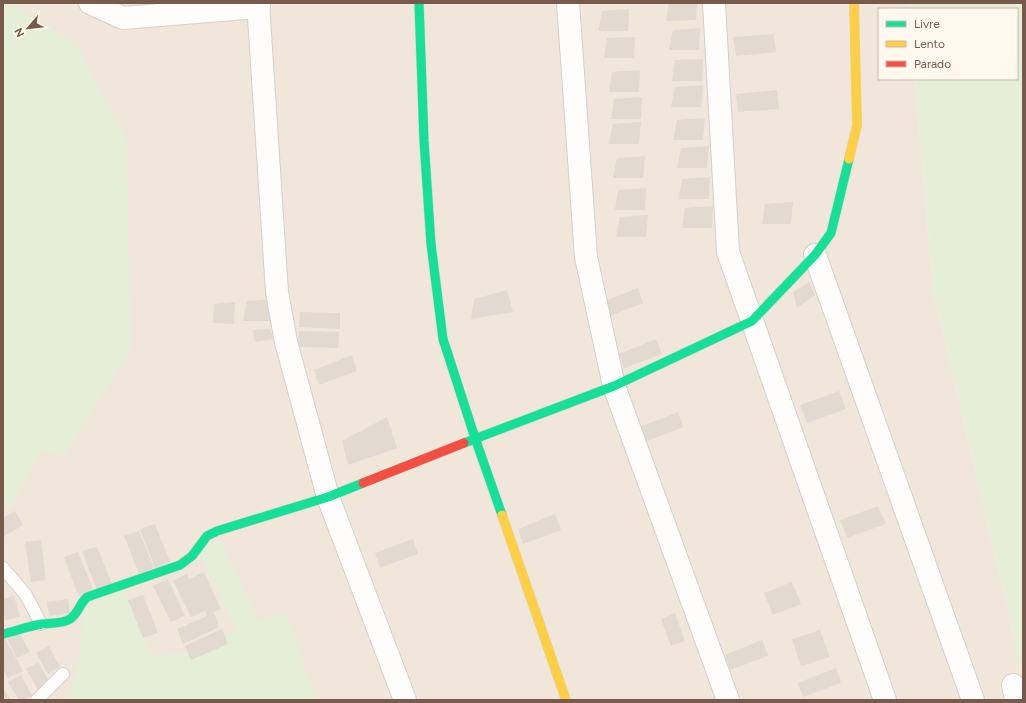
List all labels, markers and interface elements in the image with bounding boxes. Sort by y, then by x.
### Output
north arrow [8,8,48,48]
legend [878,8,1018,80]
text: Livre [914,17,940,31]
text: N [12,26,27,39]
text: Lento [914,37,945,51]
text: Parado [914,57,951,71]

